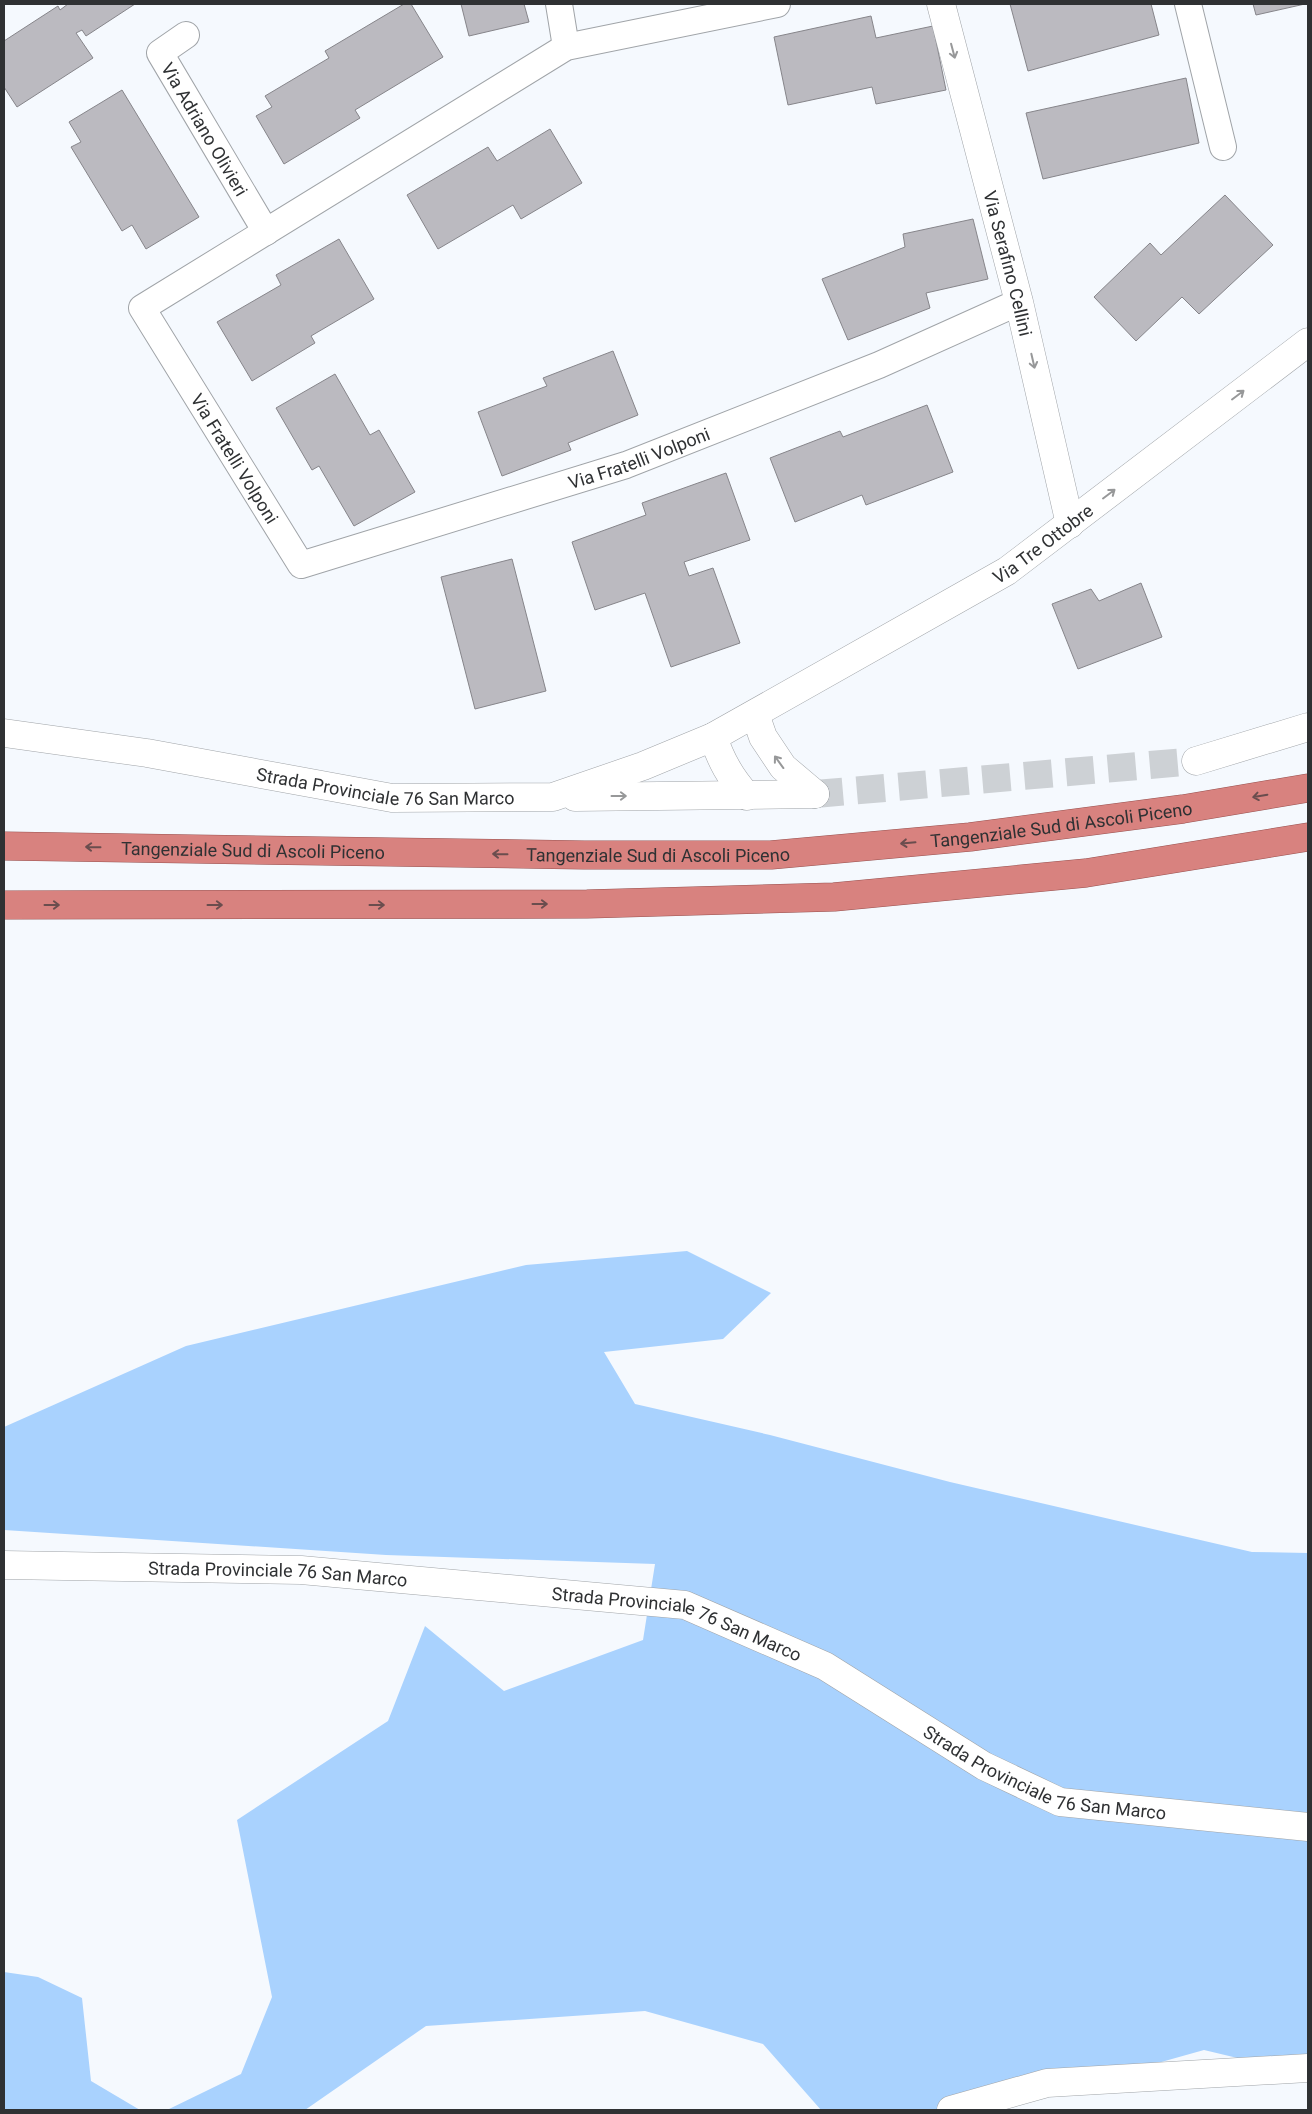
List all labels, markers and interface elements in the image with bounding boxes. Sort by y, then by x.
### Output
one-way arrow [949,42,958,58]
street label: Via Adriano Olivieri [157,59,253,200]
street label: Via Serafino Cellini [980,188,1037,338]
one-way arrow [1029,352,1038,368]
street label: Via Fratelli Volponi [187,389,283,527]
one-way arrow [1231,390,1244,401]
street label: Via Fratelli Volponi [566,423,713,493]
one-way arrow [1102,489,1116,499]
street label: Via Tre Ottobre [989,499,1097,587]
one-way arrow [774,755,784,769]
street label: Strada Provinciale 76 San Marco [255,763,514,809]
one-way arrow [1253,791,1269,801]
one-way arrow [611,792,627,801]
street label: Tangenziale Sud di Ascoli Piceno [929,797,1194,851]
street label: Tangenziale Sud di Ascoli Piceno [121,837,385,862]
one-way arrow [901,838,917,847]
one-way arrow [85,842,102,852]
street label: Tangenziale Sud di Ascoli Piceno [526,843,791,866]
one-way arrow [493,849,509,859]
one-way arrow [532,899,548,909]
one-way arrow [44,900,60,910]
one-way arrow [206,900,223,910]
one-way arrow [369,900,385,910]
street label: Strada Provinciale 76 San Marco [148,1557,408,1590]
street label: Strada Provinciale 76 San Marco [551,1582,805,1665]
street label: Strada Provinciale 76 San Marco [920,1720,1167,1823]

